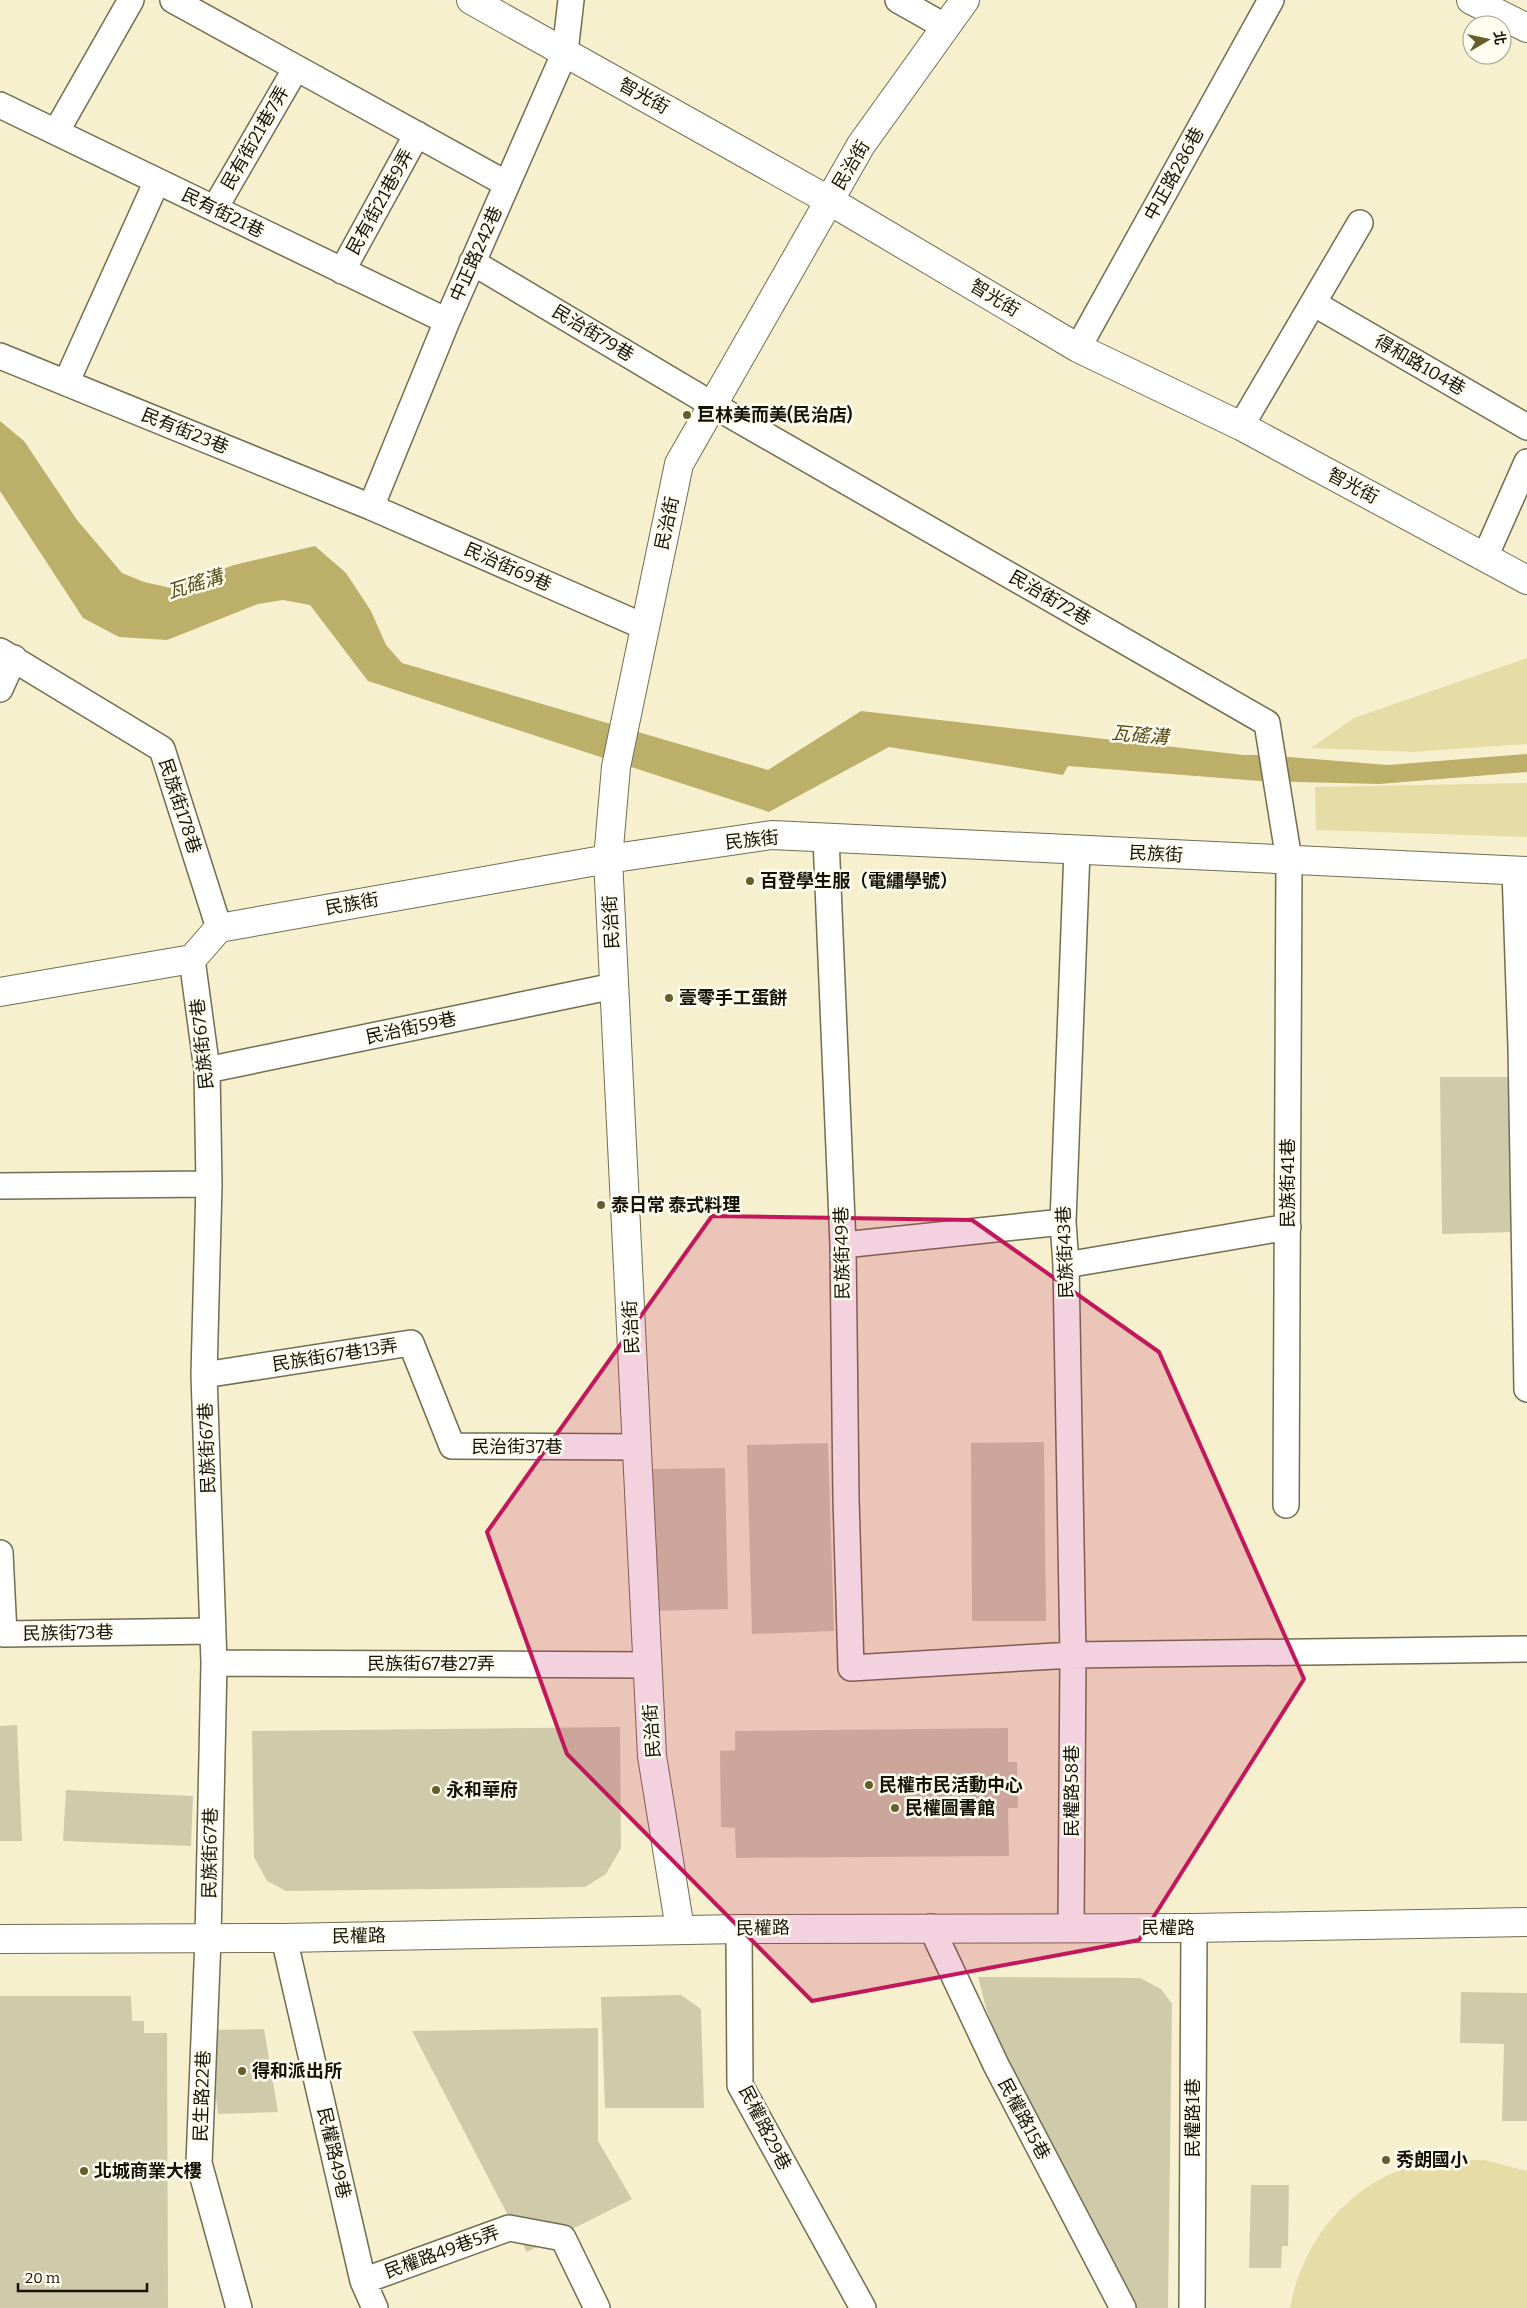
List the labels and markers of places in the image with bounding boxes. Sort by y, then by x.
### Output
place label: 巨林美而美(民治店) [697,404,853,426]
marker: 巨林美而美(民治店) [681,409,693,421]
place label: 百登學生服（電繡學號） [760,870,958,892]
marker: 百登學生服（電繡學號） [744,875,756,887]
place label: 壹零手工蛋餅 [679,987,787,1009]
marker: 壹零手工蛋餅 [663,992,675,1004]
place label: 泰日常 泰式料理 [611,1194,740,1216]
marker: 泰日常 泰式料理 [595,1199,607,1211]
place label: 民權市民活動中心 [879,1774,1023,1796]
place label: 永和華府 [446,1779,518,1801]
marker: 民權市民活動中心 [863,1779,875,1791]
marker: 永和華府 [430,1784,442,1796]
place label: 民權圖書館 [905,1797,995,1819]
marker: 民權圖書館 [889,1802,901,1814]
place label: 得和派出所 [252,2060,342,2082]
marker: 得和派出所 [236,2065,248,2077]
place label: 秀朗國小 [1396,2149,1468,2171]
marker: 秀朗國小 [1380,2154,1392,2166]
place label: 北城商業大樓 [94,2160,202,2182]
marker: 北城商業大樓 [78,2165,90,2177]

